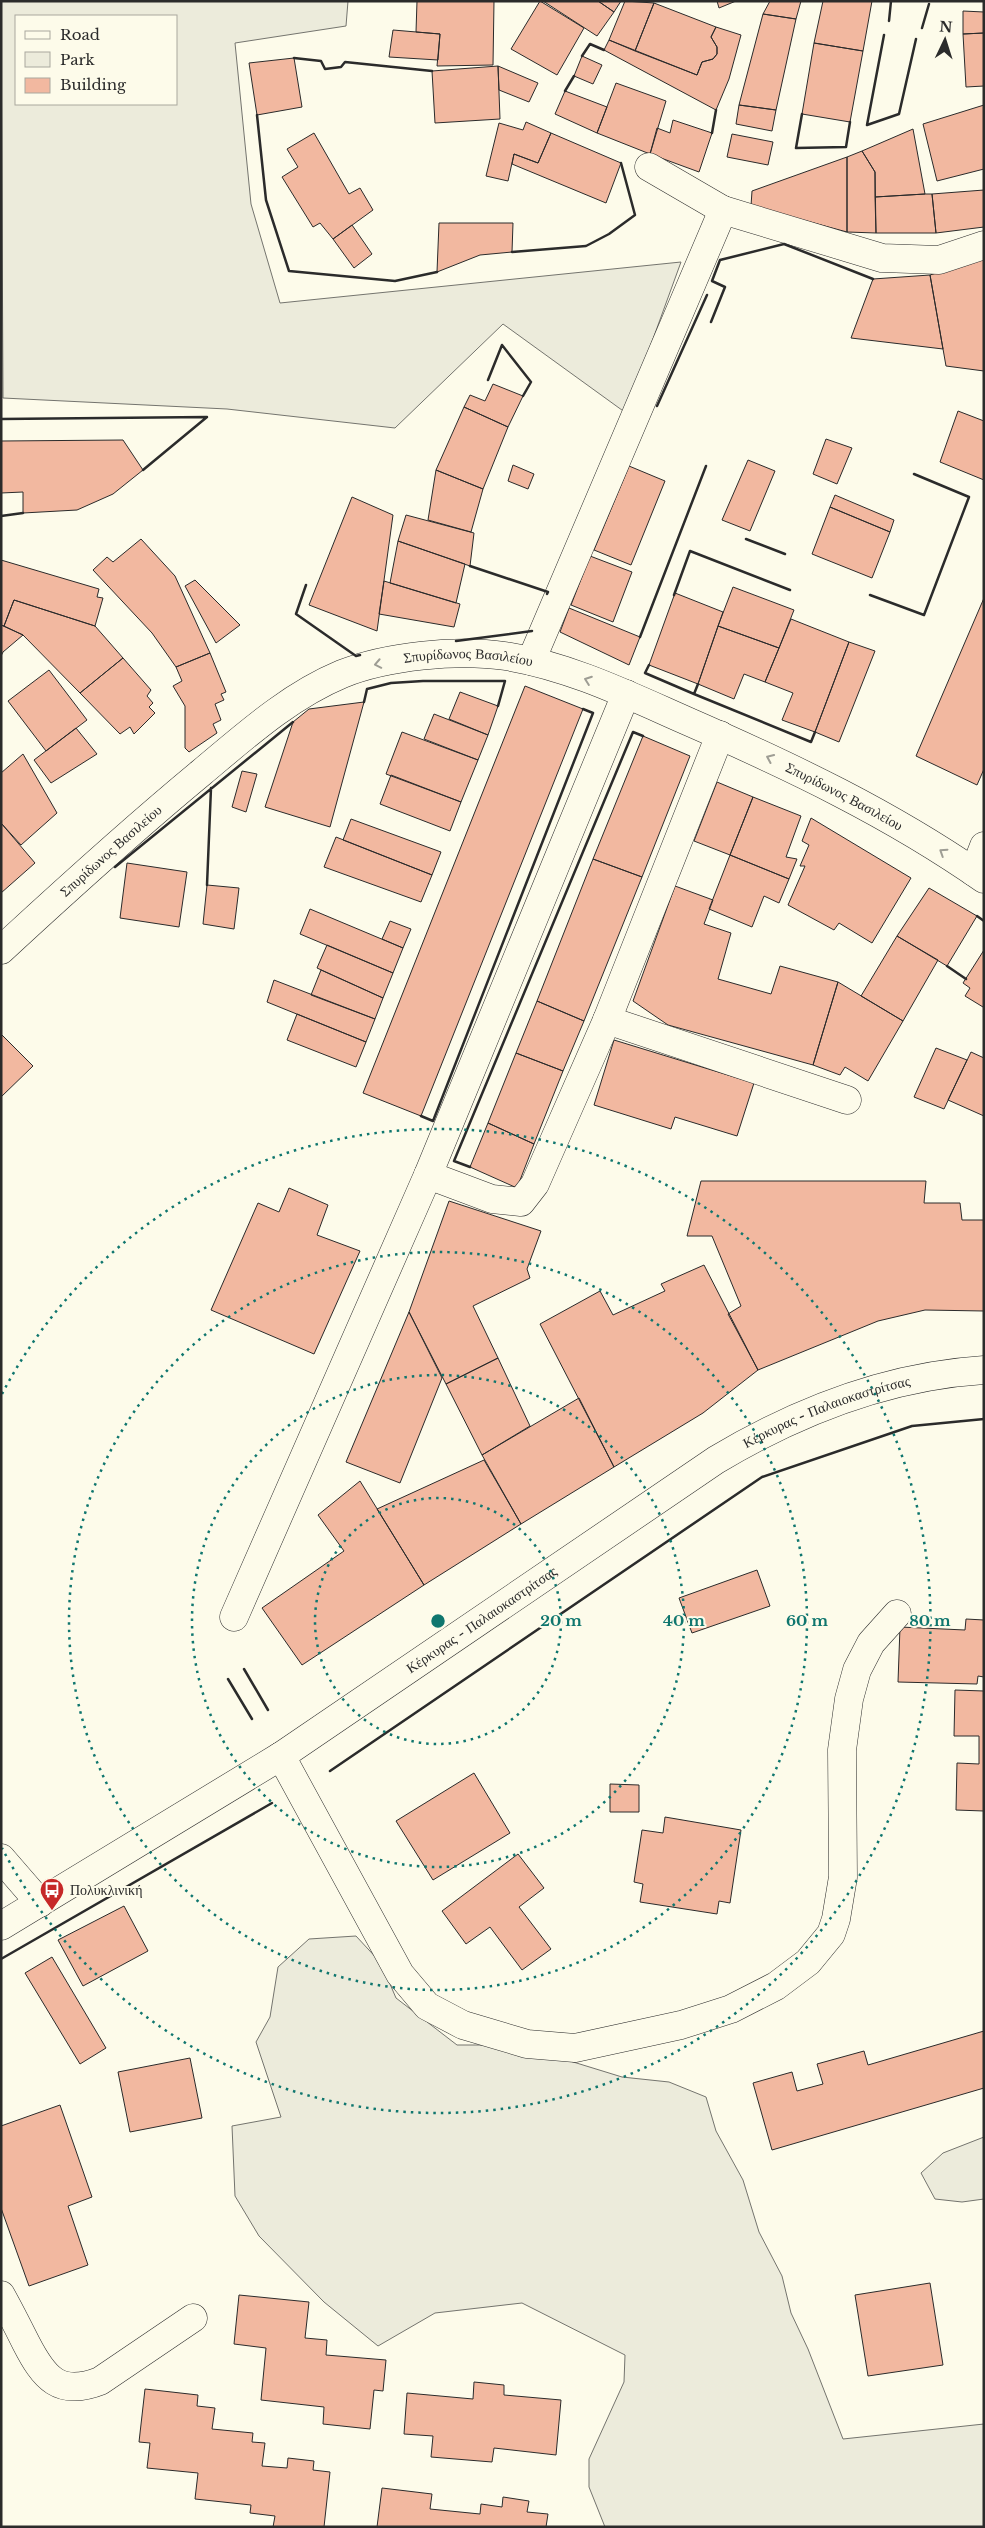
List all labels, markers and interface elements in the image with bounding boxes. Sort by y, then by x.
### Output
legend [15,15,178,105]
north arrow [920,15,970,65]
text: N [939,18,953,36]
text: Road [60,25,100,44]
text: Park [60,50,96,69]
text: Building [60,75,127,94]
street label: Σπυρίδωνος Βασιλείου [402,644,535,670]
one-way arrow [373,659,382,669]
one-way arrow [585,675,593,685]
one-way arrow [766,753,775,764]
street label: Σπυρίδωνος Βασιλείου [783,758,906,835]
street label: Σπυρίδωνος Βασιλείου [56,801,165,901]
one-way arrow [939,849,949,858]
street label: Κέρκυρας - Παλαιοκαστρίτσας [740,1372,912,1452]
street label: Κέρκυρας - Παλαιοκαστρίτσας [403,1562,561,1677]
text: 20 m [540,1611,582,1630]
text: 40 m [663,1611,705,1630]
text: 60 m [786,1611,828,1630]
text: 80 m [909,1611,951,1630]
centre of rings [429,1612,447,1630]
bus stop icon: Πολυκλινική [39,1877,65,1911]
place label: Πολυκλινική [70,1881,143,1899]

